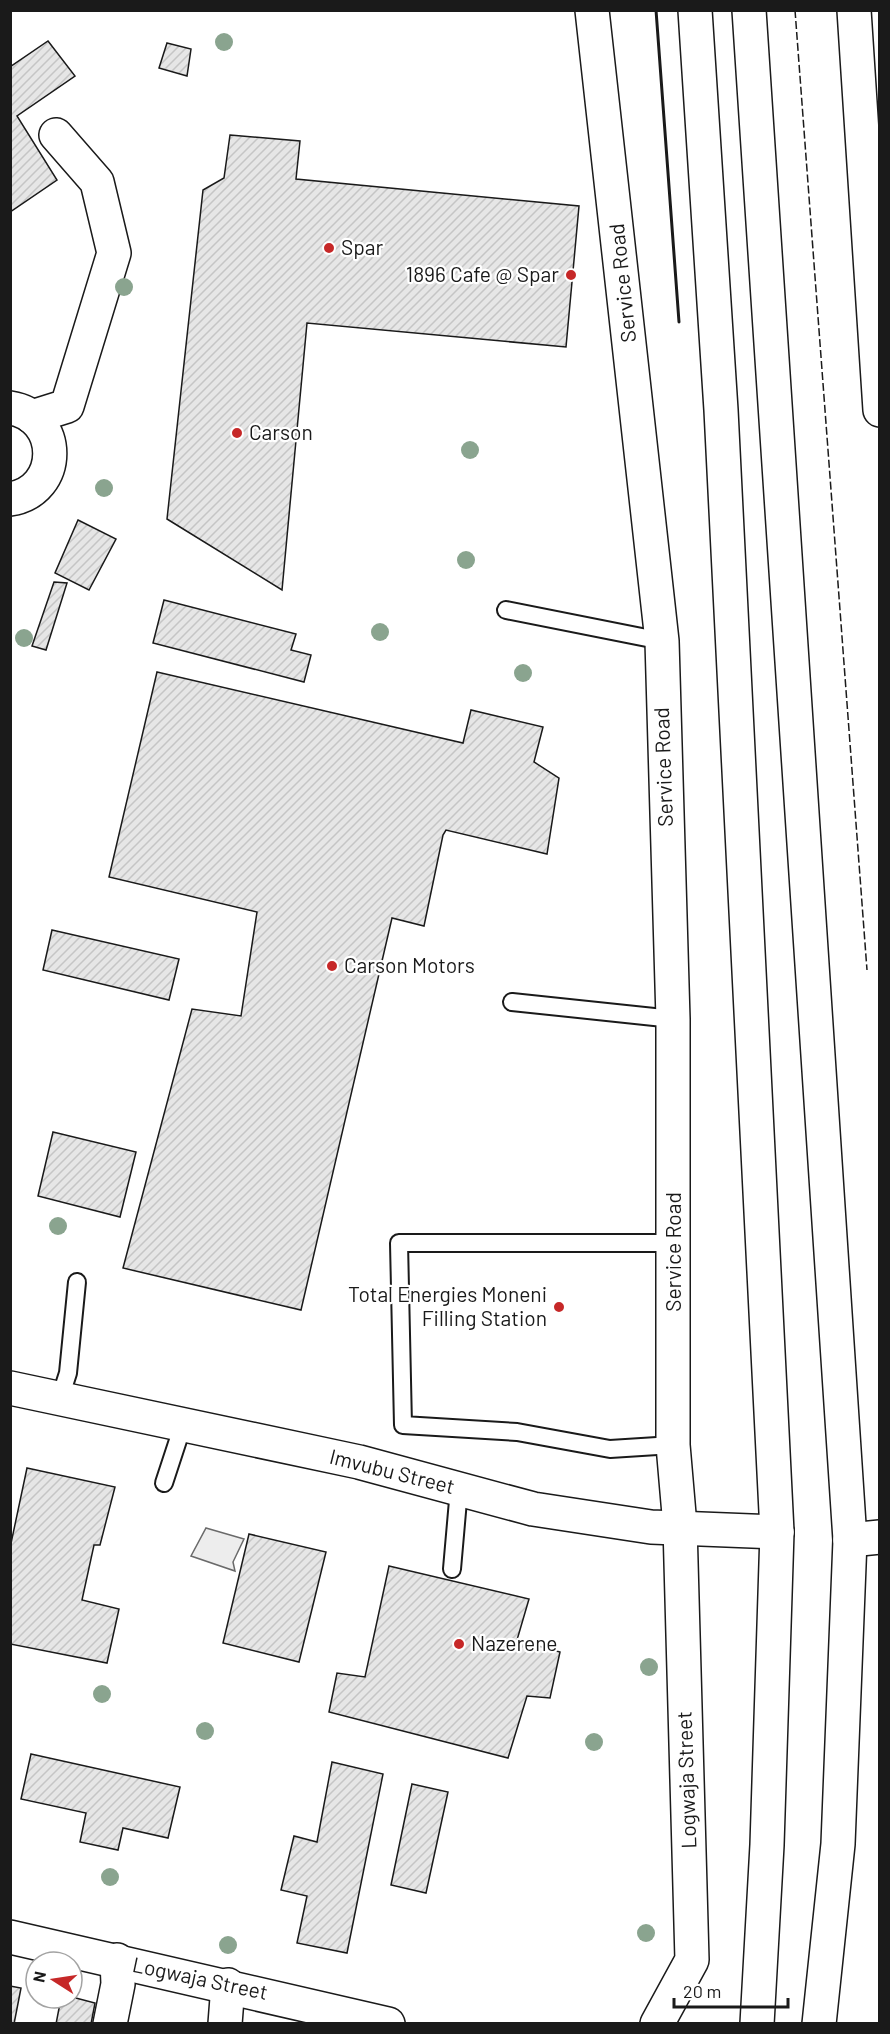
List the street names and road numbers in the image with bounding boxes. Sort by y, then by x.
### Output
street label: Service Road [603,222,640,344]
street label: Service Road [648,707,677,827]
street label: Service Road [660,1192,685,1312]
street label: Imvubu Street [327,1443,458,1498]
street label: Logwaja Street [671,1711,700,1849]
street label: Logwaja Street [130,1951,270,2004]

